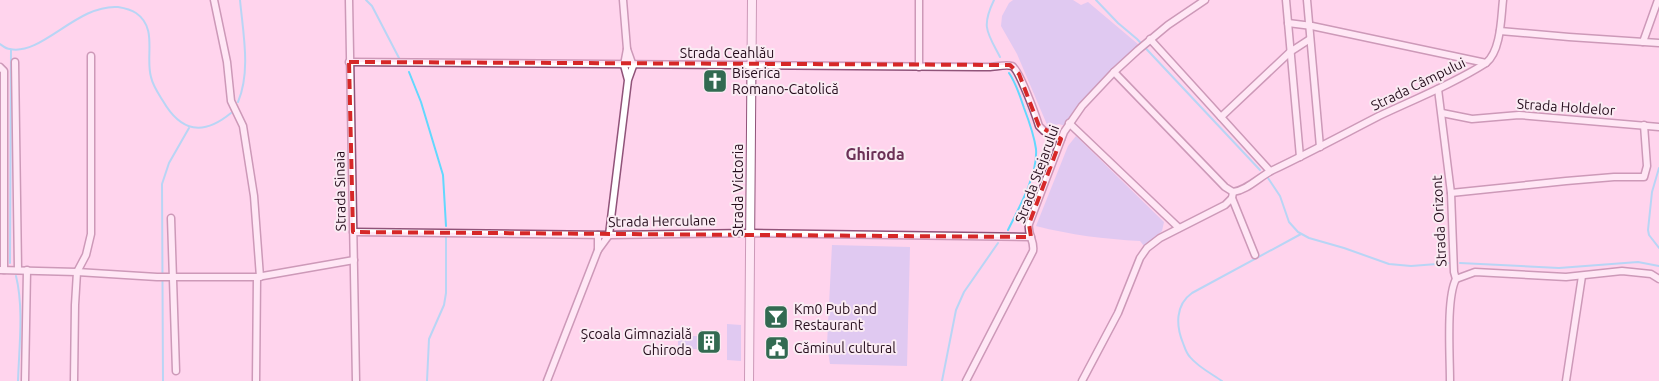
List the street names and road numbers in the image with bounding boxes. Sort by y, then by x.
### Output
street label: Strada Ceahlău [680,45,774,61]
street label: Strada Câmpului [1368,54,1468,114]
street label: Strada Holdelor [1516,96,1616,118]
street label: Strada Stejarului [1012,123,1062,225]
street label: Strada Victoria [730,144,746,236]
street label: Strada Sinaia [331,151,349,231]
street label: Strada Orizont [1429,174,1449,267]
street label: Strada Herculane [608,212,716,230]

